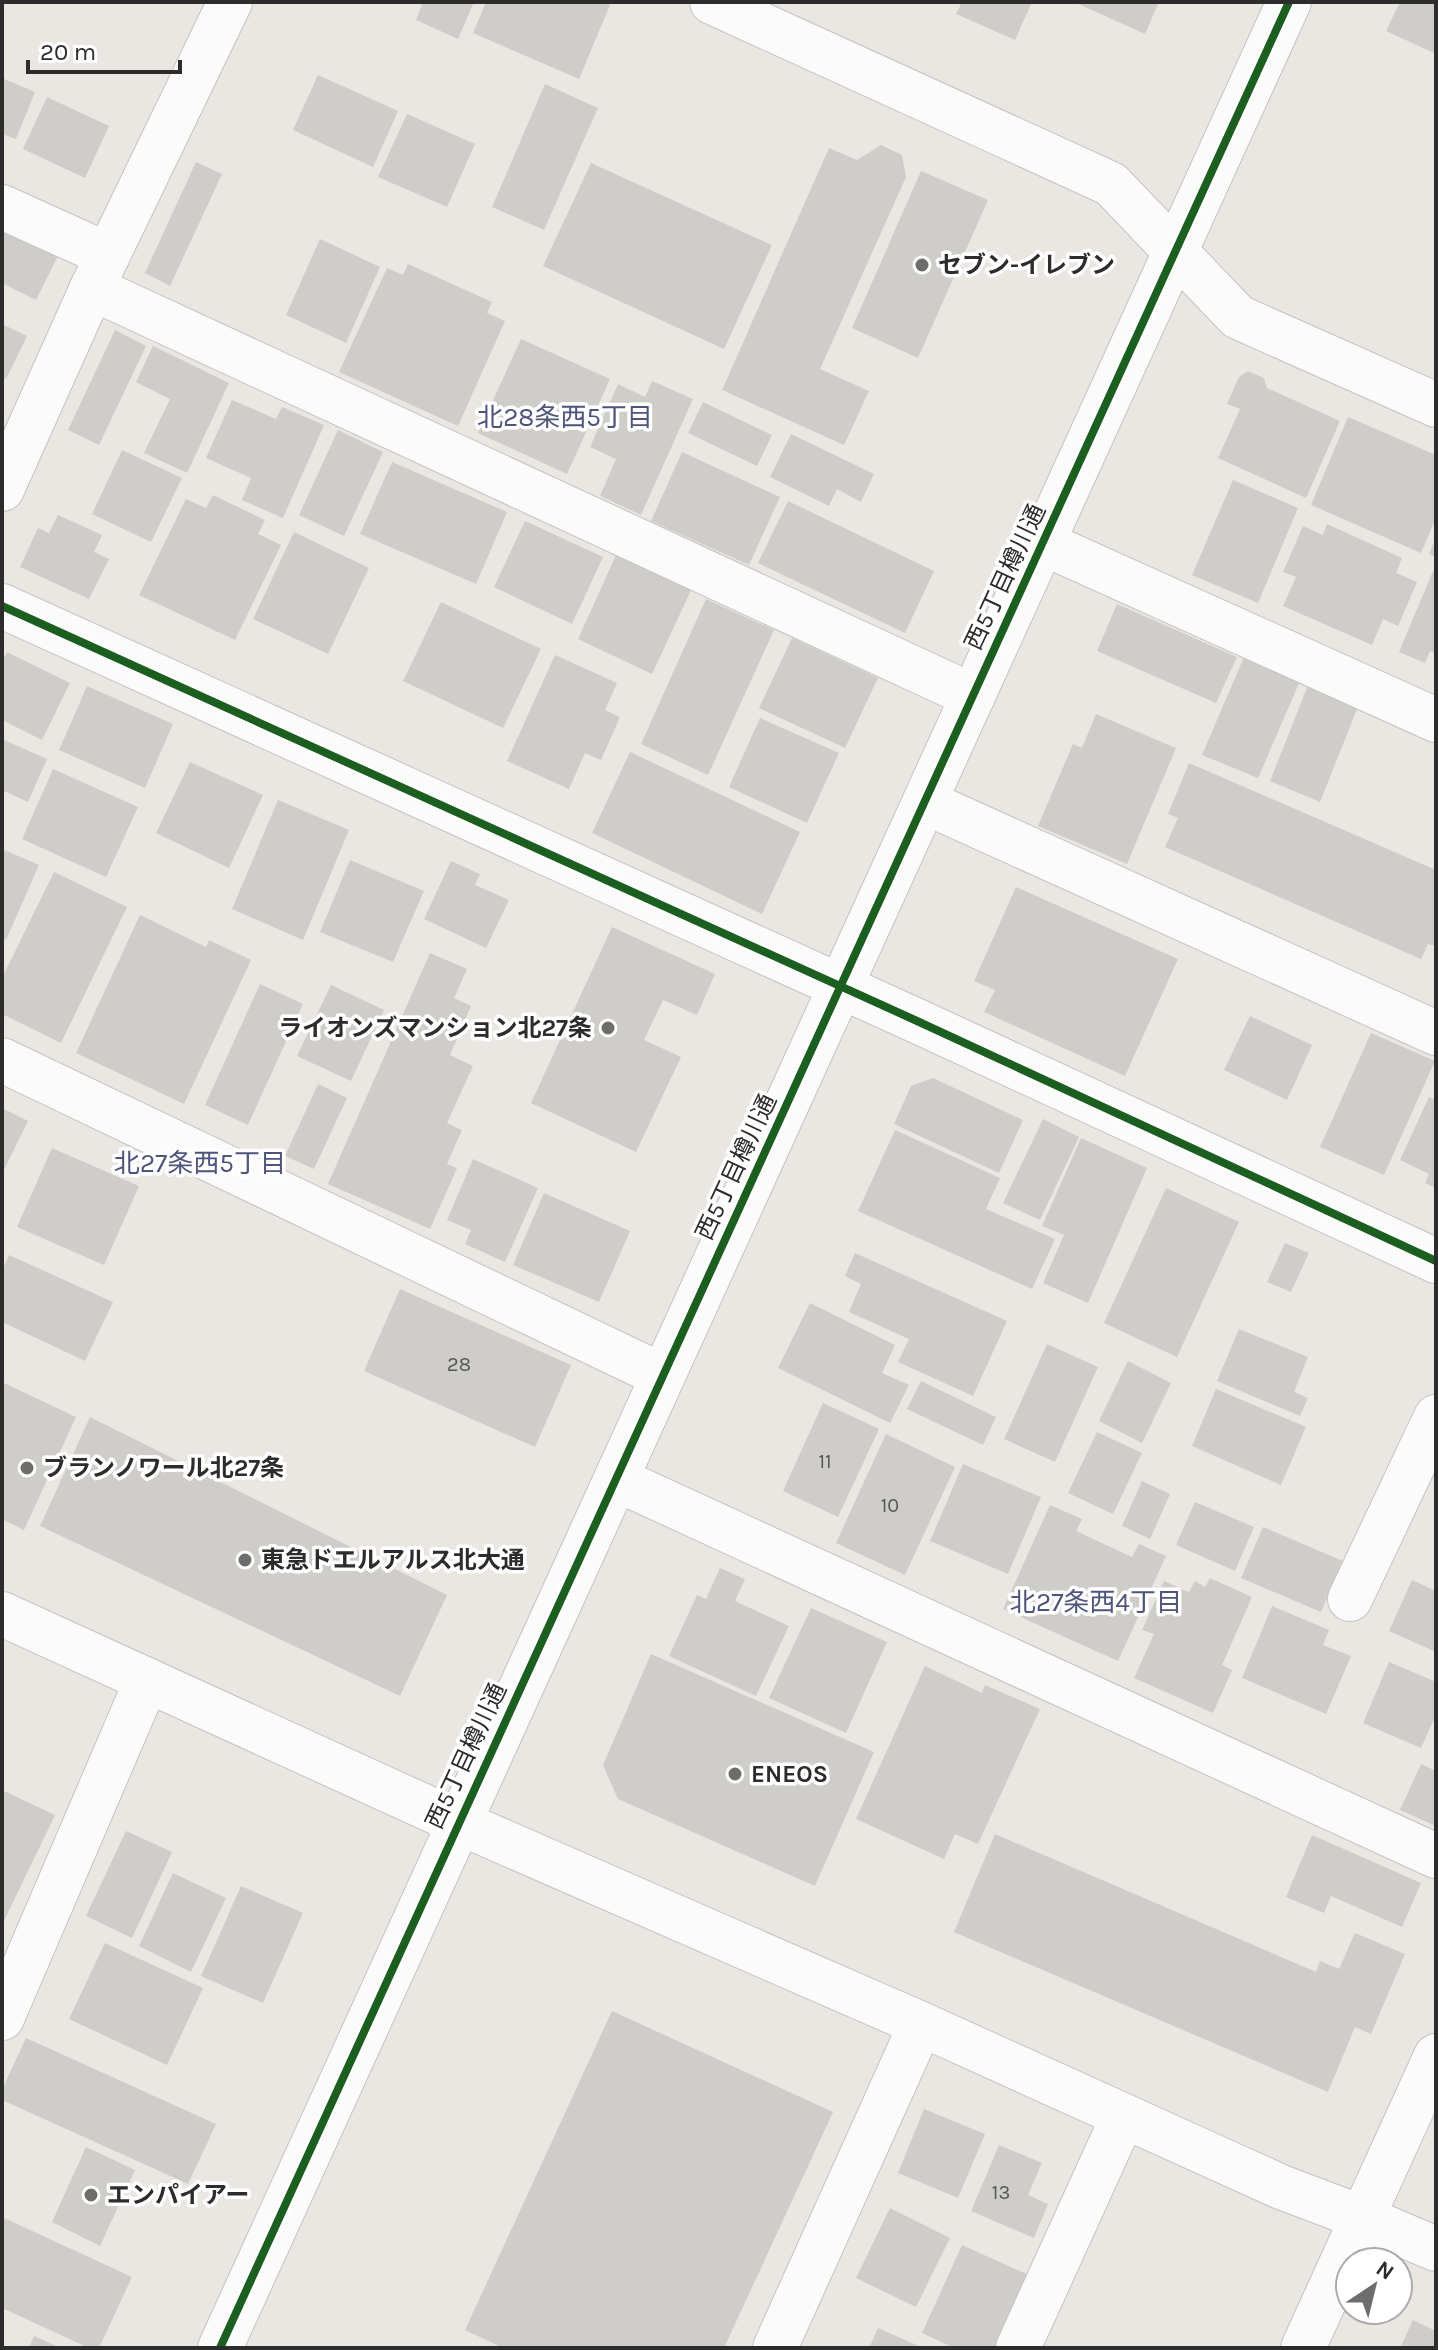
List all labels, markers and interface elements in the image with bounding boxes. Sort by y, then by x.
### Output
scale bar [28,24,180,74]
text: 20 m [40,38,96,66]
place label: セブン-イレブン [938,251,1115,279]
marker: セブン-イレブン [913,256,931,274]
district label: 北28条西5丁目 [477,402,653,433]
street label: 西5丁目樽川通 [959,500,1051,654]
place label: ライオンズマンション北27条 [278,1014,592,1042]
marker: ライオンズマンション北27条 [599,1019,617,1037]
street label: 西5丁目樽川通 [690,1090,782,1244]
district label: 北27条西5丁目 [114,1148,286,1179]
house number: 28 [447,1353,471,1376]
house number: 11 [818,1450,832,1473]
place label: ブランノワール北27条 [43,1454,284,1482]
marker: ブランノワール北27条 [18,1459,36,1477]
house number: 10 [881,1494,899,1517]
place label: 東急ドエルアルス北大通 [261,1546,525,1574]
marker: 東急ドエルアルス北大通 [236,1551,254,1569]
district label: 北27条西4丁目 [1010,1587,1182,1618]
street label: 西5丁目樽川通 [420,1679,512,1833]
place label: ENEOS [751,1760,828,1788]
marker: ENEOS [726,1765,744,1783]
place label: エンパイアー [107,2181,250,2209]
house number: 13 [992,2181,1010,2204]
marker: エンパイアー [82,2186,100,2204]
north arrow [1334,2246,1414,2326]
text: N [1371,2255,1399,2286]

